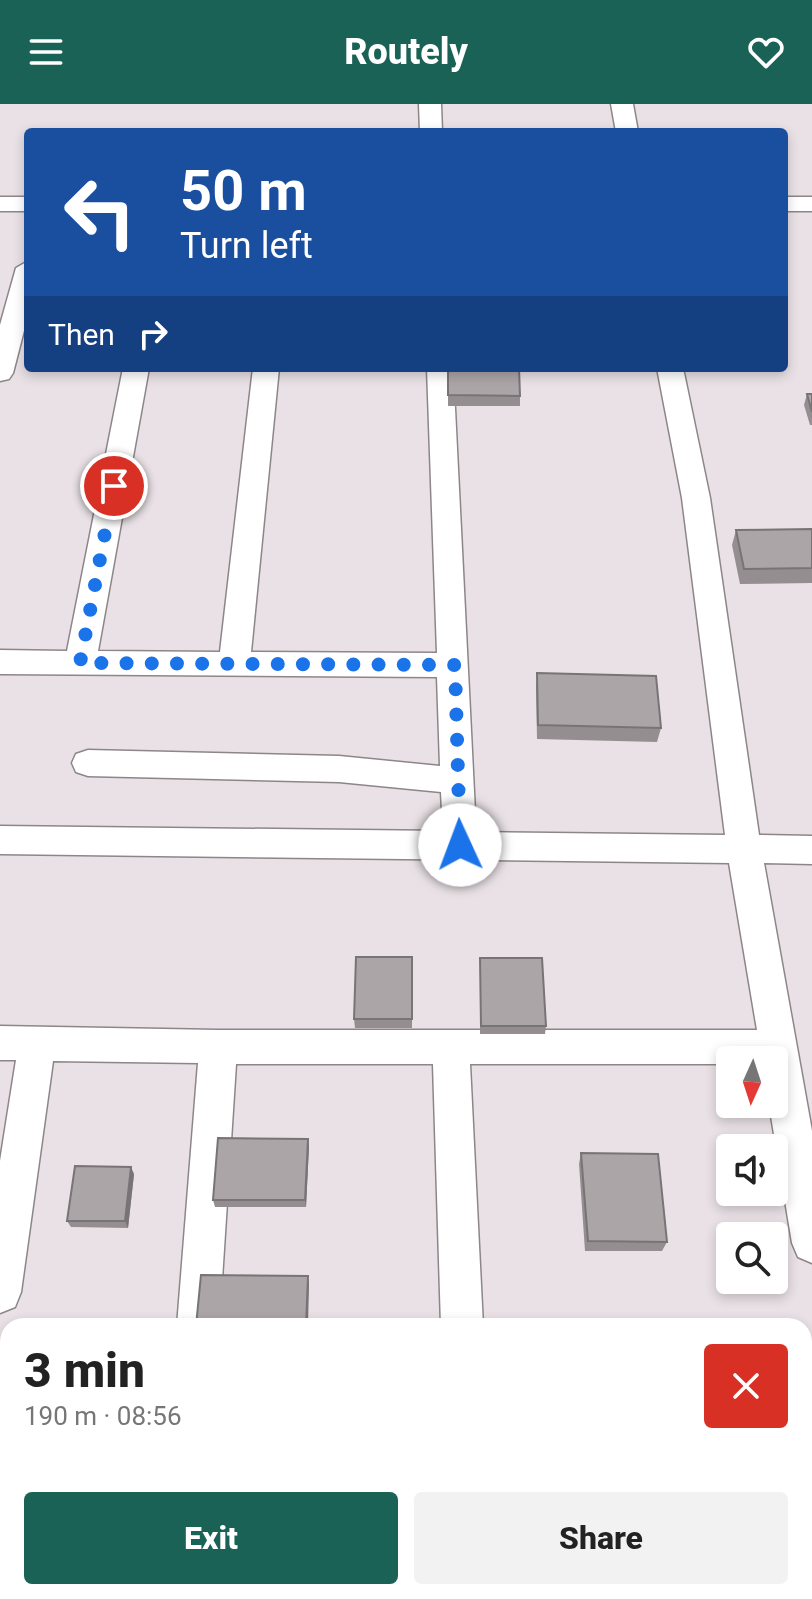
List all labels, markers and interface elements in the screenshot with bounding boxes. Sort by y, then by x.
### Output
icon: menu [24,30,68,74]
icon: heart [744,30,788,74]
text: Routely [344,31,468,73]
text: 50 m [180,158,307,224]
icon: left [48,160,152,264]
text: Turn left [180,225,313,267]
icon: right [131,312,175,356]
text: Then [48,317,115,352]
pin [80,452,148,520]
icon: arrive [92,464,136,508]
position arrow [418,803,502,887]
north arrow [716,1046,788,1118]
map controls [716,1046,788,1294]
button: sound [716,1134,788,1206]
button: search [716,1222,788,1294]
text: 3 min [24,1342,145,1399]
button: close [704,1344,788,1428]
text: 190 m · 08:56 [24,1401,182,1431]
button: Exit [24,1492,398,1584]
button: Share [414,1492,788,1584]

